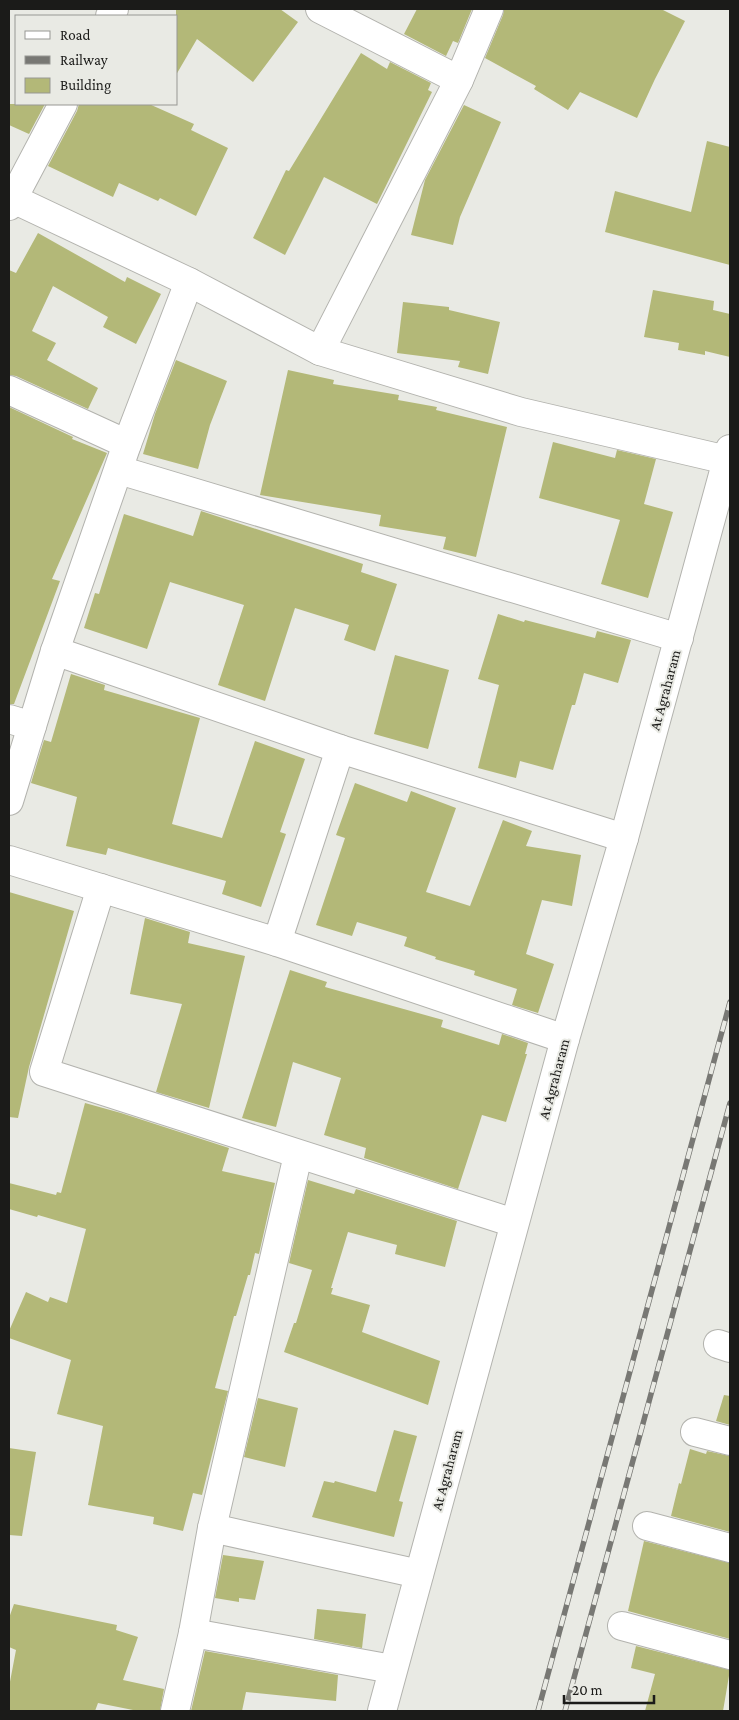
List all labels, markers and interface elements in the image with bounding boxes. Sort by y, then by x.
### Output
legend [15,15,178,105]
text: Road [60,27,91,43]
text: Railway [60,52,108,69]
text: Building [60,77,111,94]
street label: At Agraharam [647,648,684,732]
street label: At Agraharam [536,1037,573,1121]
street label: At Agraharam [429,1428,466,1512]
scale bar [564,1672,654,1704]
text: 20 m [572,1682,603,1698]

